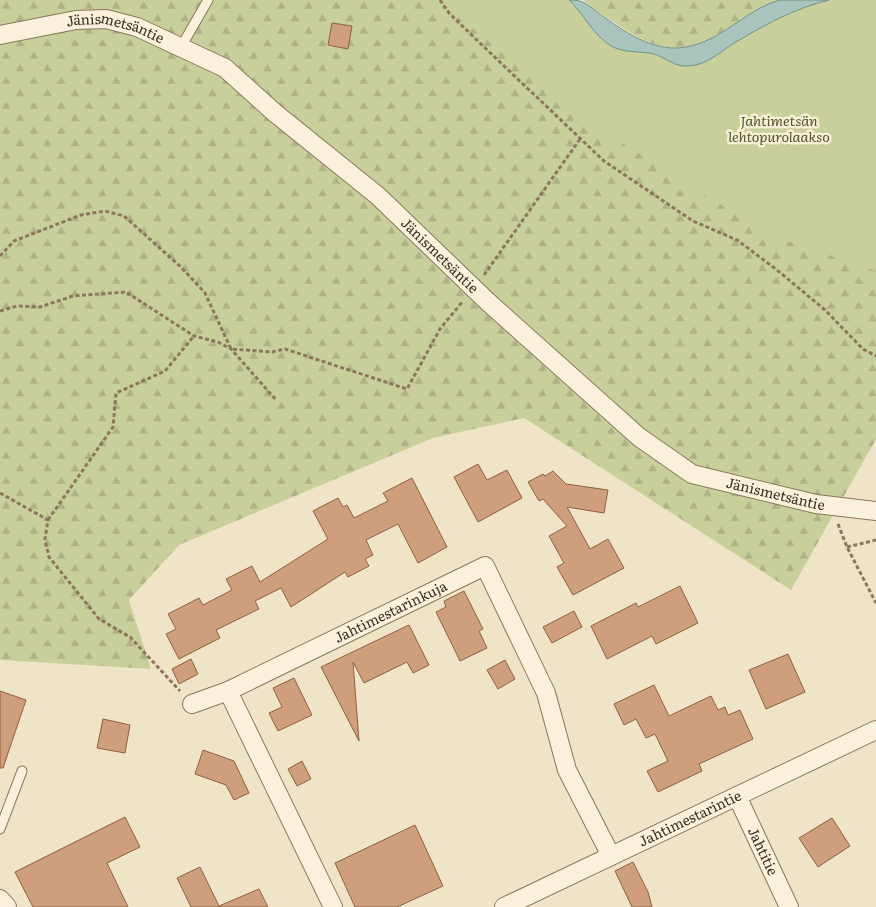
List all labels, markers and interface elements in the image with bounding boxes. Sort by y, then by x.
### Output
street label: Jänismetsäntie [64,7,168,47]
park label: Jahtimetsän lehtopurolaakso [728,110,830,146]
street label: Jänismetsäntie [397,213,484,297]
street label: Jänismetsäntie [724,472,826,514]
street label: Jahtimestarinkuja [330,575,450,647]
street label: Jahtimestarintie [635,785,744,851]
street label: Jahtitie [744,823,784,878]

